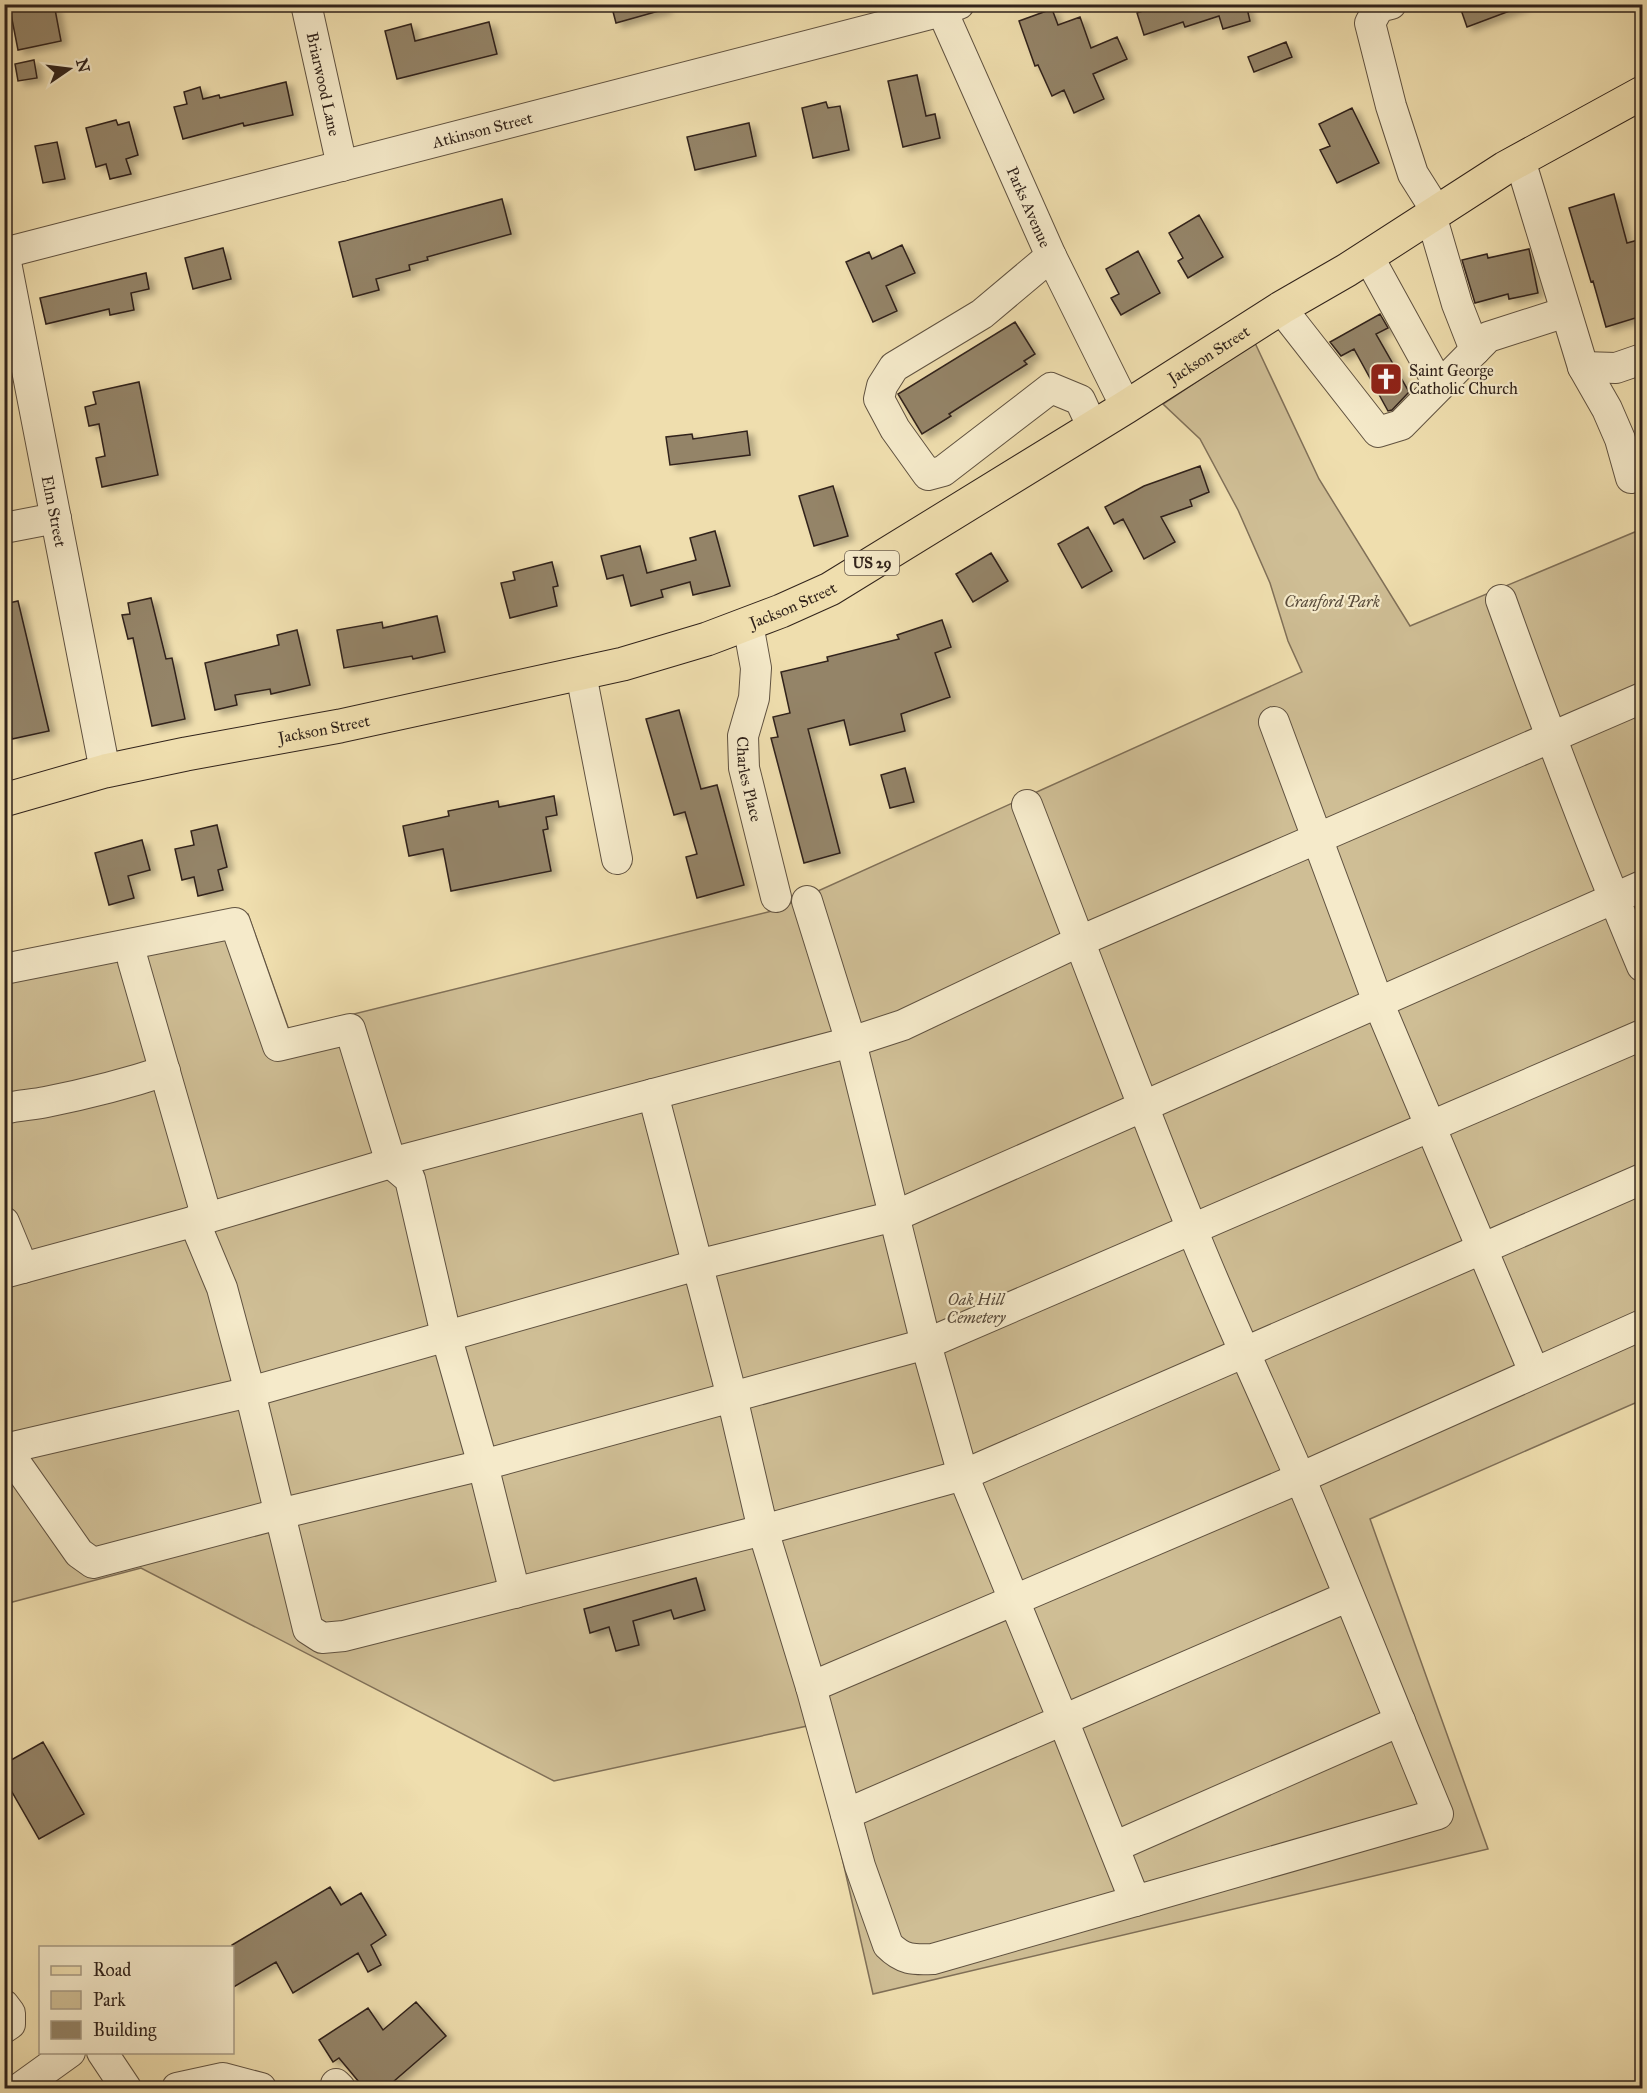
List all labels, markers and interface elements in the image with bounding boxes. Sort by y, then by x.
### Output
street label: Briarwood Lane [303,30,344,138]
north arrow [39,39,99,99]
text: N [72,57,94,75]
street label: Atkinson Street [429,108,535,152]
street label: Parks Avenue [1002,164,1055,251]
street label: Jackson Street [1163,321,1253,390]
church icon: Saint George Catholic Church [1368,361,1404,397]
place label: Saint George Catholic Church [1409,361,1518,398]
street label: Elm Street [38,474,70,549]
road number: US 29 [845,551,899,575]
street label: Jackson Street [745,578,841,634]
park label: Cranford Park [1284,592,1380,611]
street label: Jackson Street [275,711,372,748]
street label: Charles Place [733,736,766,824]
park label: Oak Hill Cemetery [947,1290,1006,1327]
legend [39,1946,234,2054]
text: Road [93,1959,131,1981]
text: Park [93,1989,126,2011]
text: Building [93,2019,157,2042]

